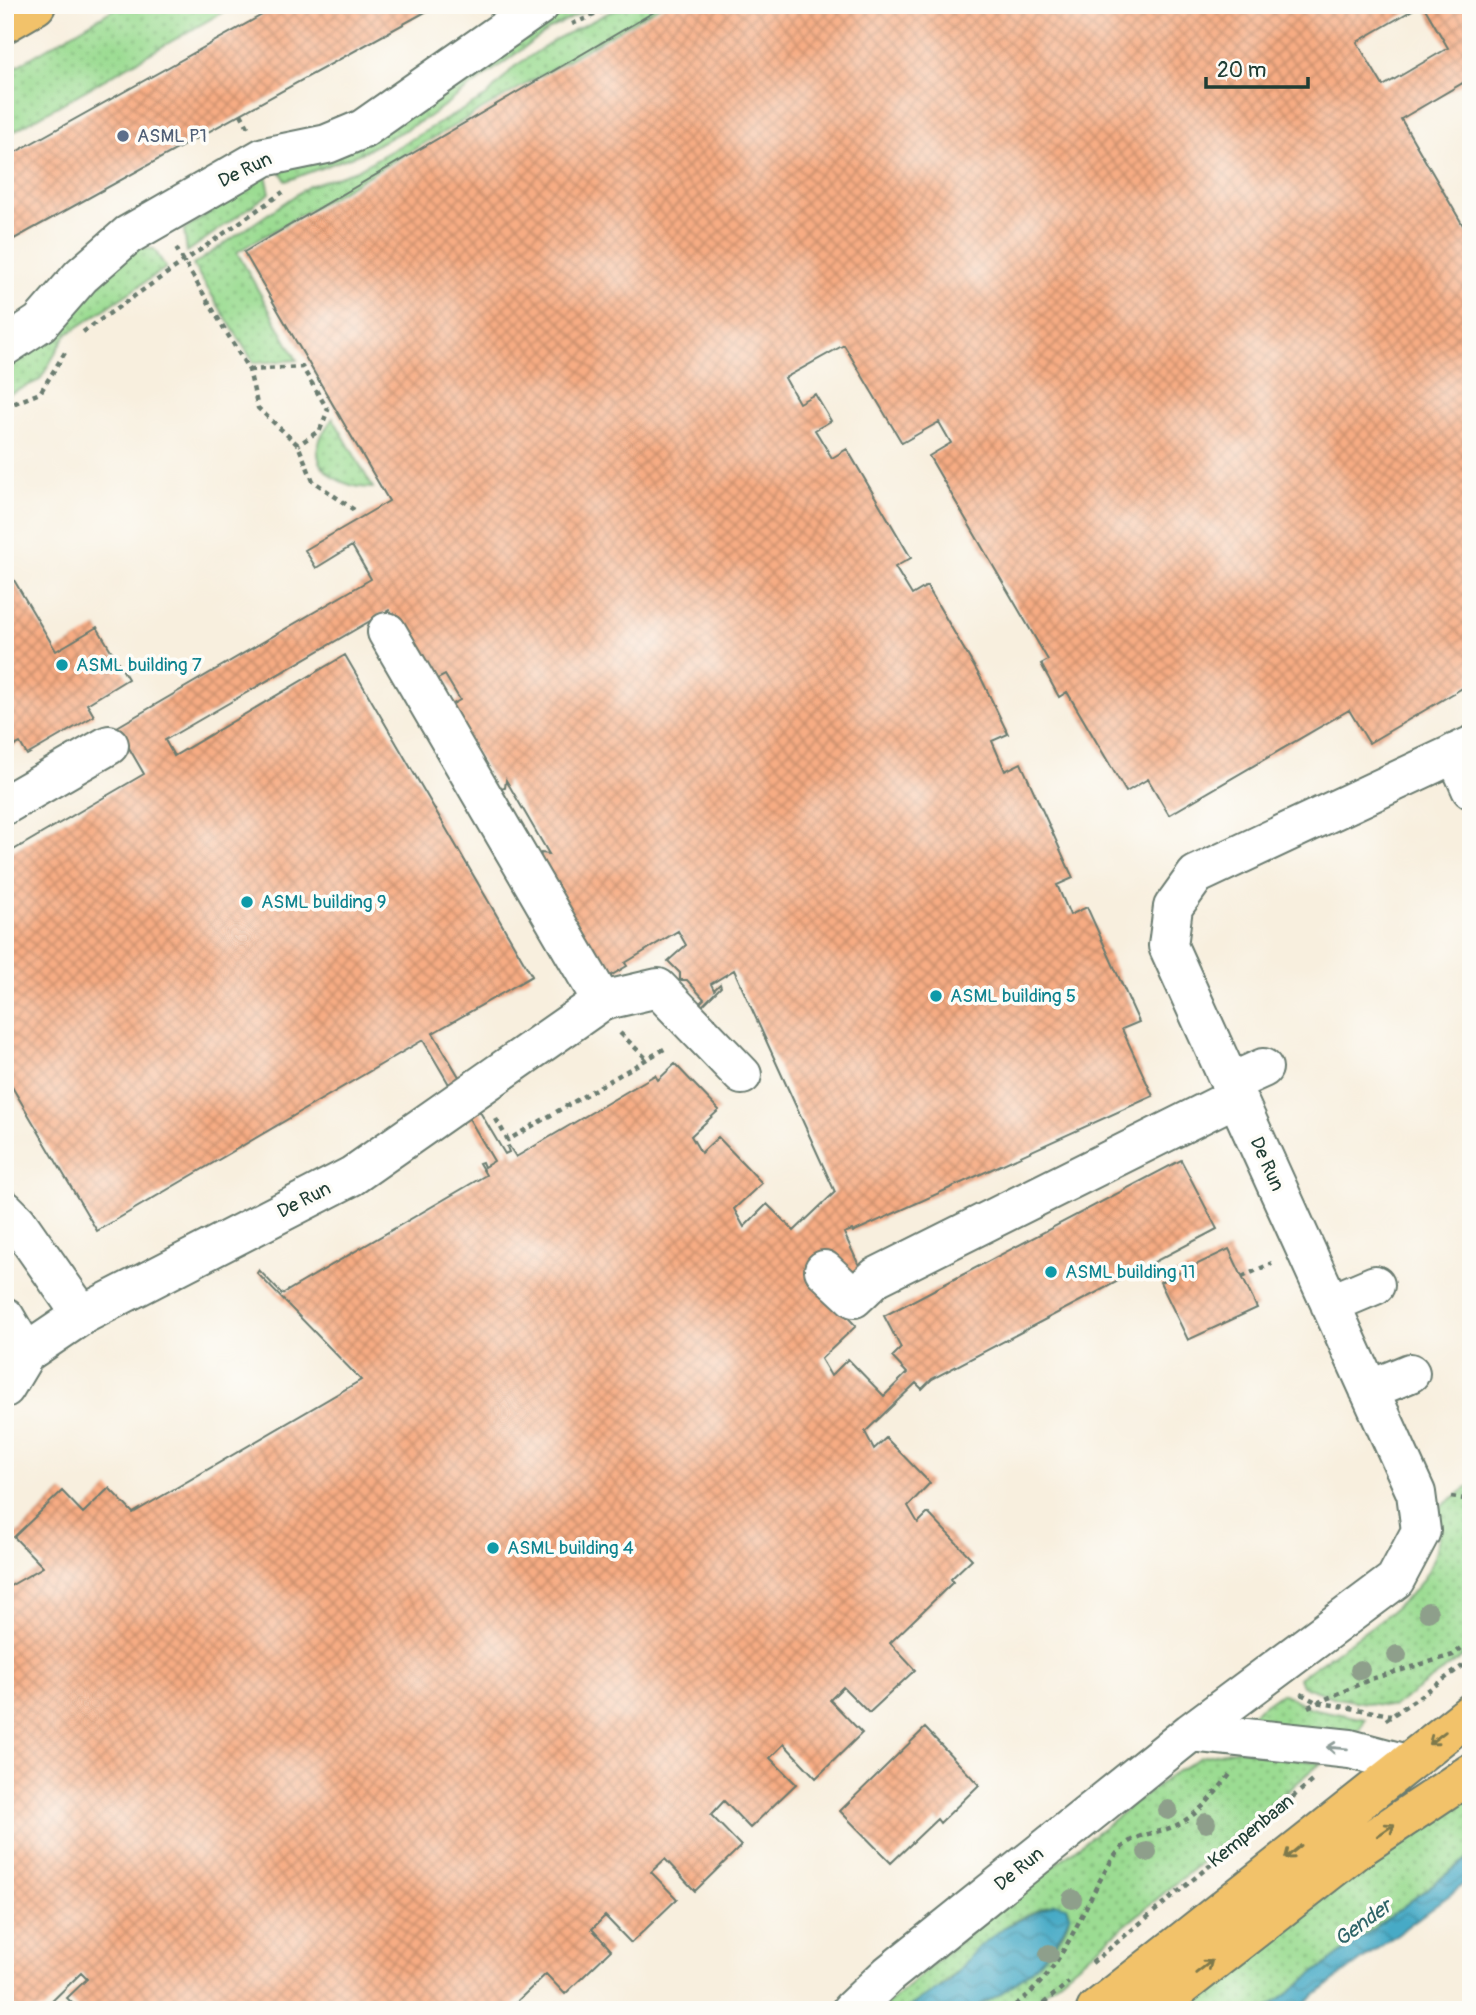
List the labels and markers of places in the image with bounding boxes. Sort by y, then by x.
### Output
place label: ASML P1 [137,124,207,148]
marker: ASML P1 [115,128,131,144]
place label: ASML building 7 [76,653,202,677]
marker: ASML building 7 [54,657,70,673]
place label: ASML building 9 [261,890,386,914]
marker: ASML building 9 [239,894,255,910]
place label: ASML building 5 [950,984,1076,1008]
marker: ASML building 5 [928,988,944,1004]
place label: ASML building 11 [1065,1260,1196,1284]
marker: ASML building 11 [1043,1264,1059,1280]
place label: ASML building 4 [507,1536,634,1560]
marker: ASML building 4 [485,1540,501,1556]

